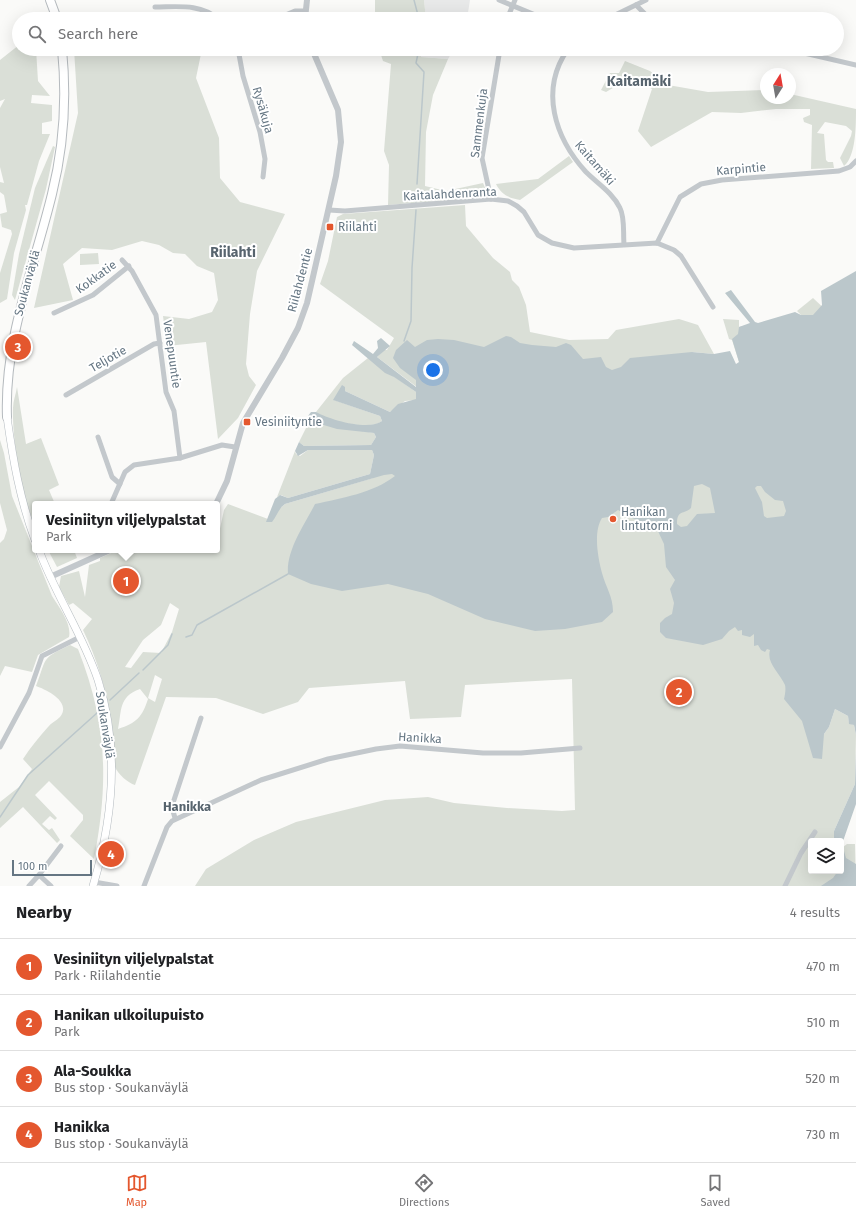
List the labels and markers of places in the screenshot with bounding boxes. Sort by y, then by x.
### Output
place label: Riilahti [338,220,377,234]
marker: Riilahti [325,222,335,232]
pin: 3 [5,332,31,362]
place label: Vesiniityntie [255,415,322,429]
marker: Vesiniityntie [242,417,252,427]
place label: Hanikan lintutorni [621,505,672,533]
marker: Hanikan lintutorni [608,514,618,524]
pin: 1 [113,566,139,596]
pin: 2 [666,677,692,707]
pin: 4 [98,839,124,869]

